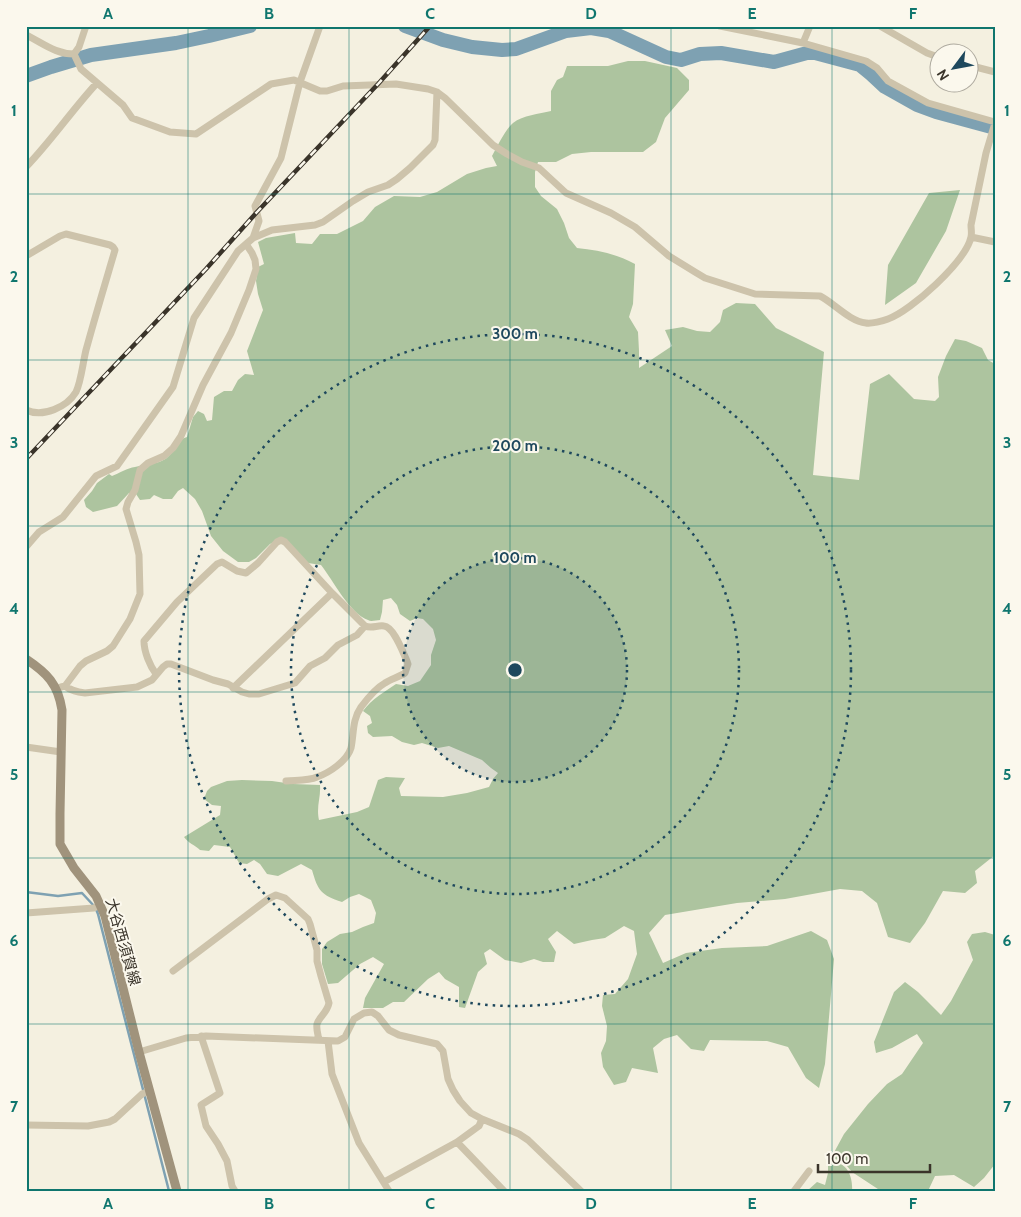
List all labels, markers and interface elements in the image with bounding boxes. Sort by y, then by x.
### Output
text: A [103,4,113,23]
text: B [264,4,274,23]
text: C [425,4,435,23]
text: D [585,4,597,23]
text: E [747,4,757,23]
text: F [909,4,918,23]
north arrow [928,42,978,92]
text: N [933,66,953,84]
text: 1 [11,101,17,120]
text: 1 [1004,101,1010,120]
text: 2 [10,267,18,286]
text: 2 [1003,267,1011,286]
text: 300 m [492,325,538,343]
text: 3 [10,433,18,452]
text: 3 [1003,433,1011,452]
text: 200 m [492,437,538,455]
text: 100 m [493,549,537,567]
text: 4 [9,599,19,618]
text: 4 [1002,599,1012,618]
centre of rings [506,661,524,679]
text: 5 [10,765,18,784]
text: 5 [1003,765,1011,784]
street label: 大谷西須賀線 [102,896,144,988]
text: 6 [10,931,19,950]
text: 6 [1003,931,1012,950]
text: 7 [10,1097,19,1116]
text: 7 [1003,1097,1012,1116]
scale bar [818,1142,931,1174]
text: 100 m [826,1150,868,1168]
text: A [103,1194,113,1213]
text: B [264,1194,274,1213]
text: C [425,1194,435,1213]
text: D [585,1194,597,1213]
text: E [747,1194,757,1213]
text: F [909,1194,918,1213]

